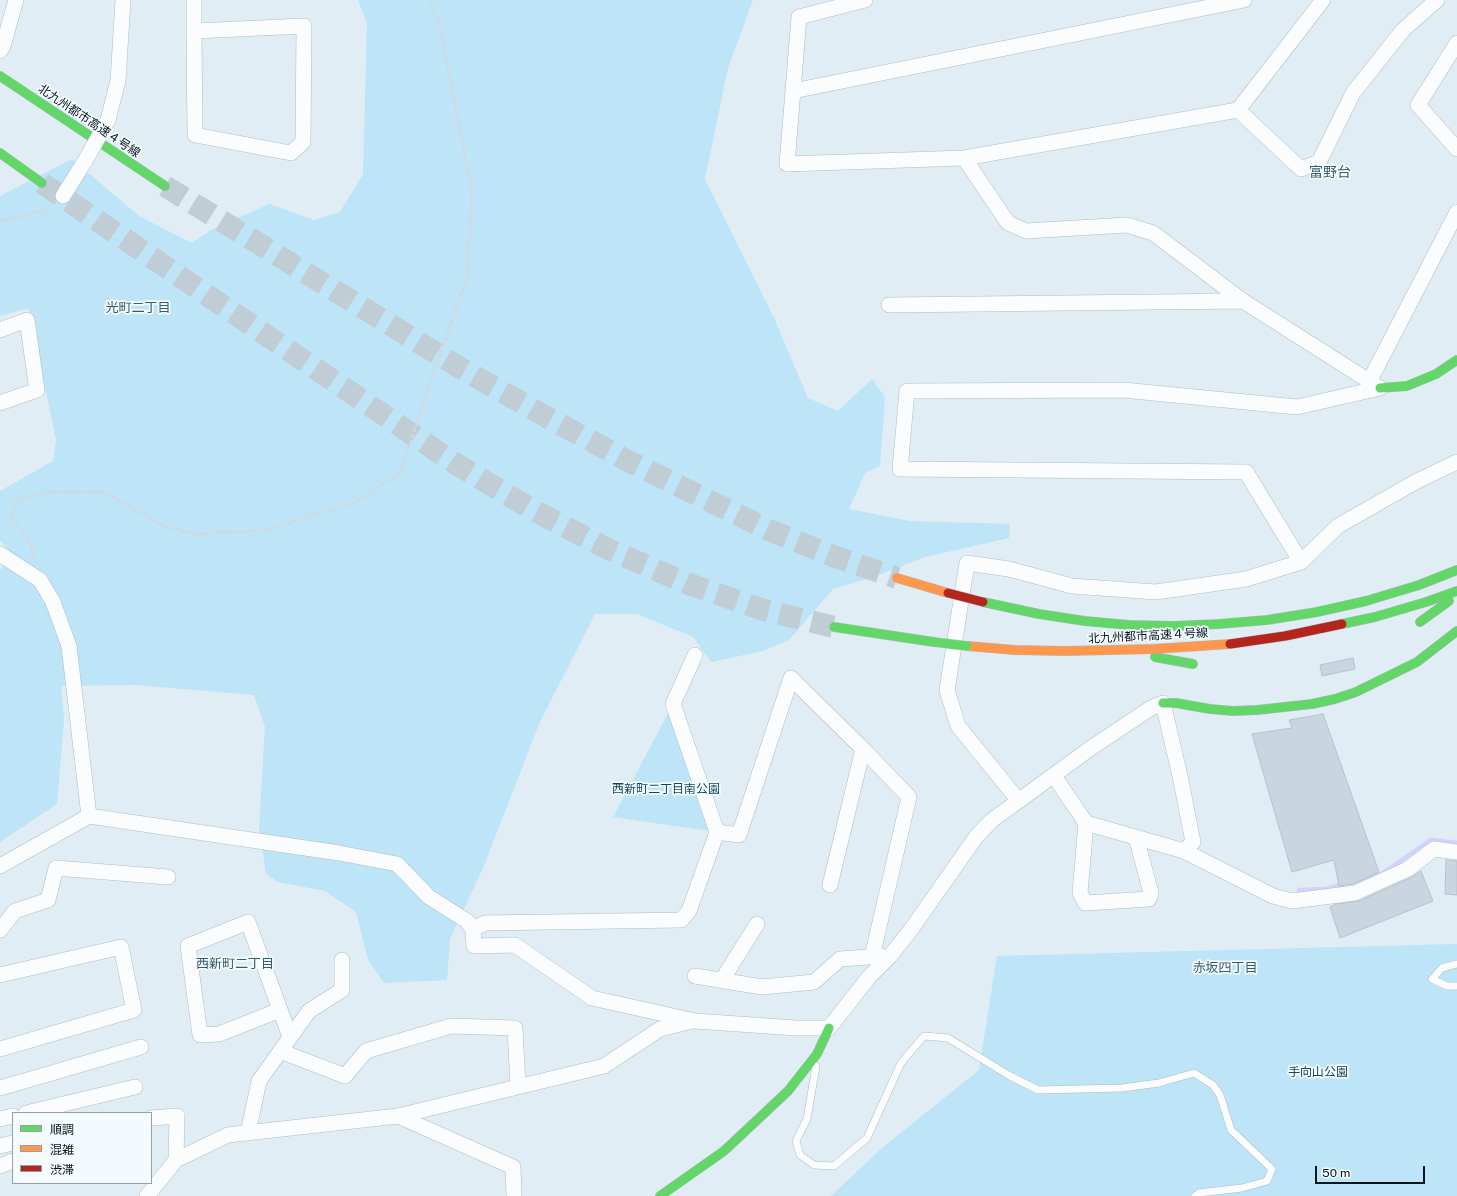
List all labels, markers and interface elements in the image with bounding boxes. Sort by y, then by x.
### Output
street label: 北九州都市高速４号線 [35,81,143,161]
district label: 富野台 [1309,165,1351,181]
district label: 光町二丁目 [106,300,170,316]
street label: 北九州都市高速４号線 [1088,626,1208,646]
park label: 西新町二丁目南公園 [612,782,720,796]
district label: 西新町二丁目 [196,956,274,972]
district label: 赤坂四丁目 [1193,960,1257,976]
park label: 手向山公園 [1288,1065,1348,1079]
legend [12,1112,152,1184]
text: 順調 [50,1123,74,1137]
text: 混雑 [50,1143,74,1157]
scale bar [1317,1158,1427,1184]
text: 渋滞 [50,1163,74,1177]
text: 50 m [1322,1166,1350,1180]

